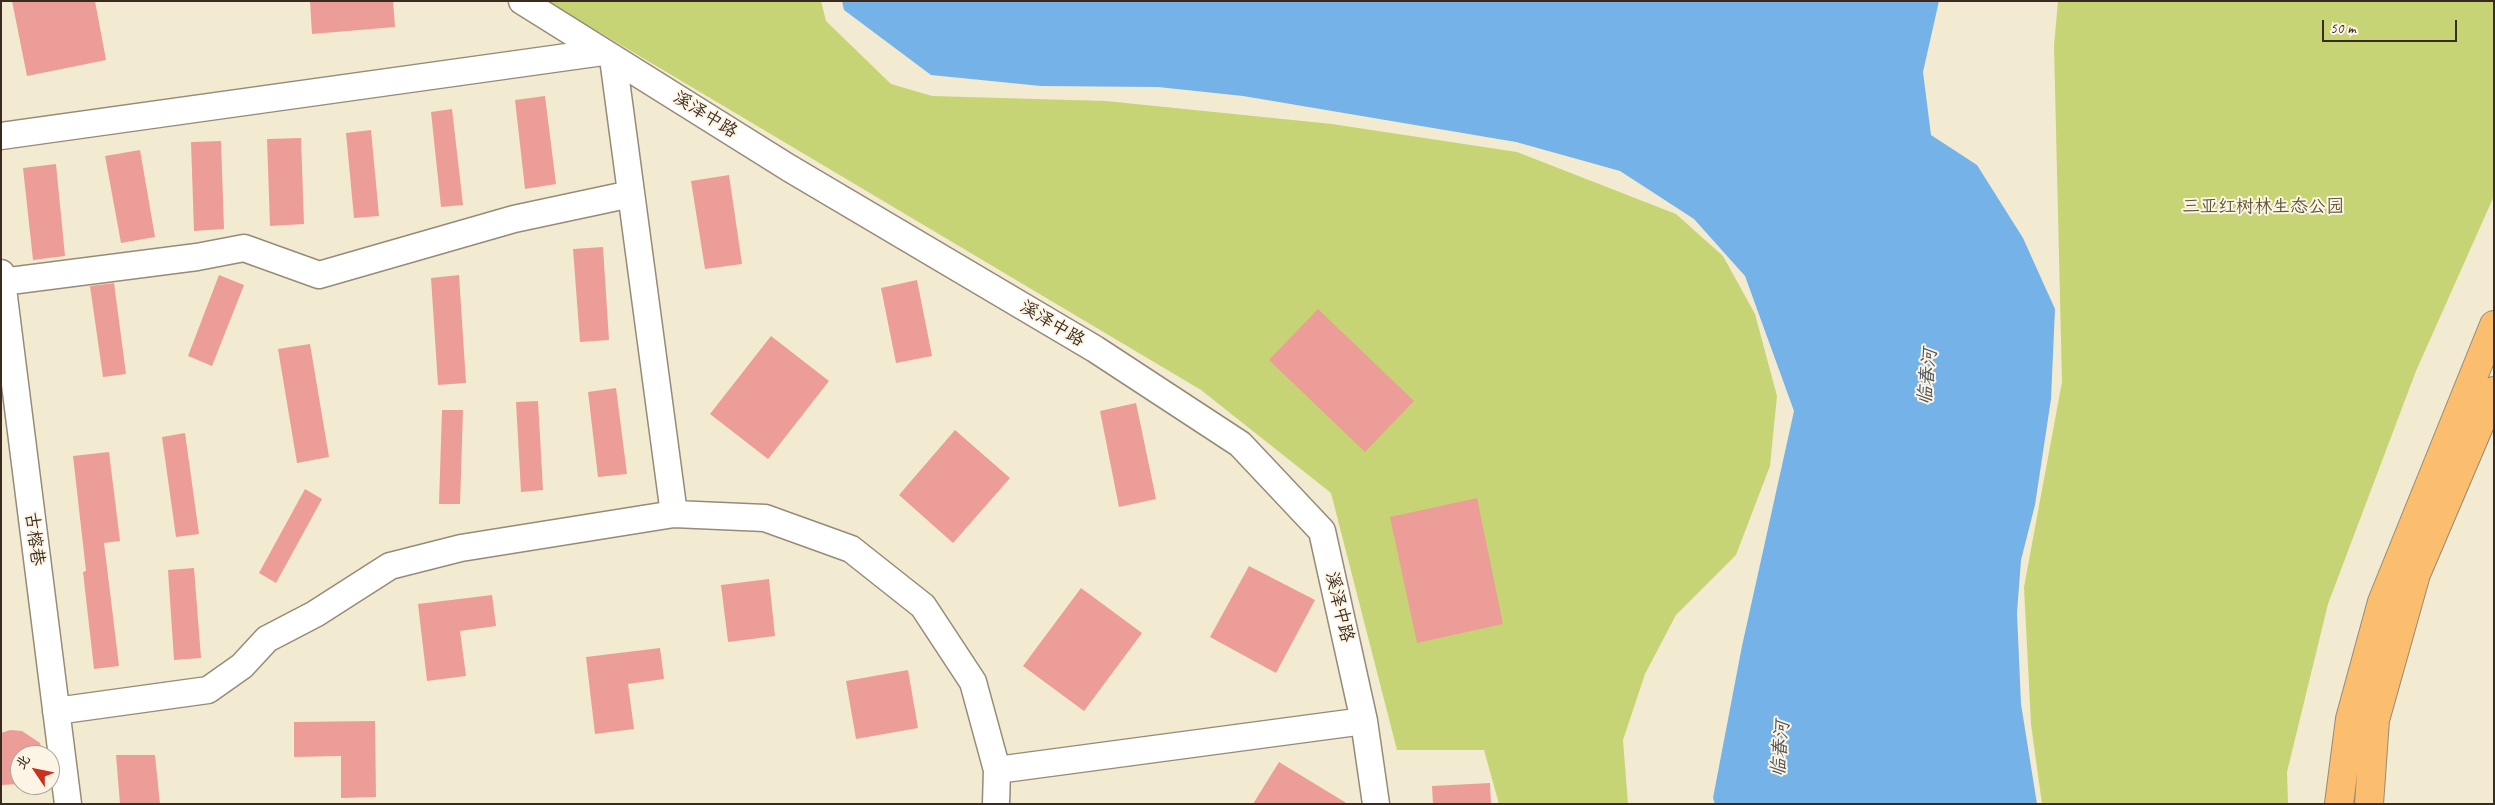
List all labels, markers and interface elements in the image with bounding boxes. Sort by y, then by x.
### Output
scale bar [2325,10,2460,42]
text: 50 m [2330,19,2356,38]
street label: 溪泽中路 [669,87,741,143]
park label: 三亚红树林生态公园 [2182,196,2344,218]
street label: 溪泽中路 [1016,296,1088,352]
water label: 临春河 [1914,347,1942,407]
street label: 古榕巷 [20,511,48,567]
street label: 溪泽中路 [1320,569,1358,645]
water label: 临春河 [1767,720,1795,778]
north arrow [10,745,60,795]
text: 北 [12,751,34,772]

